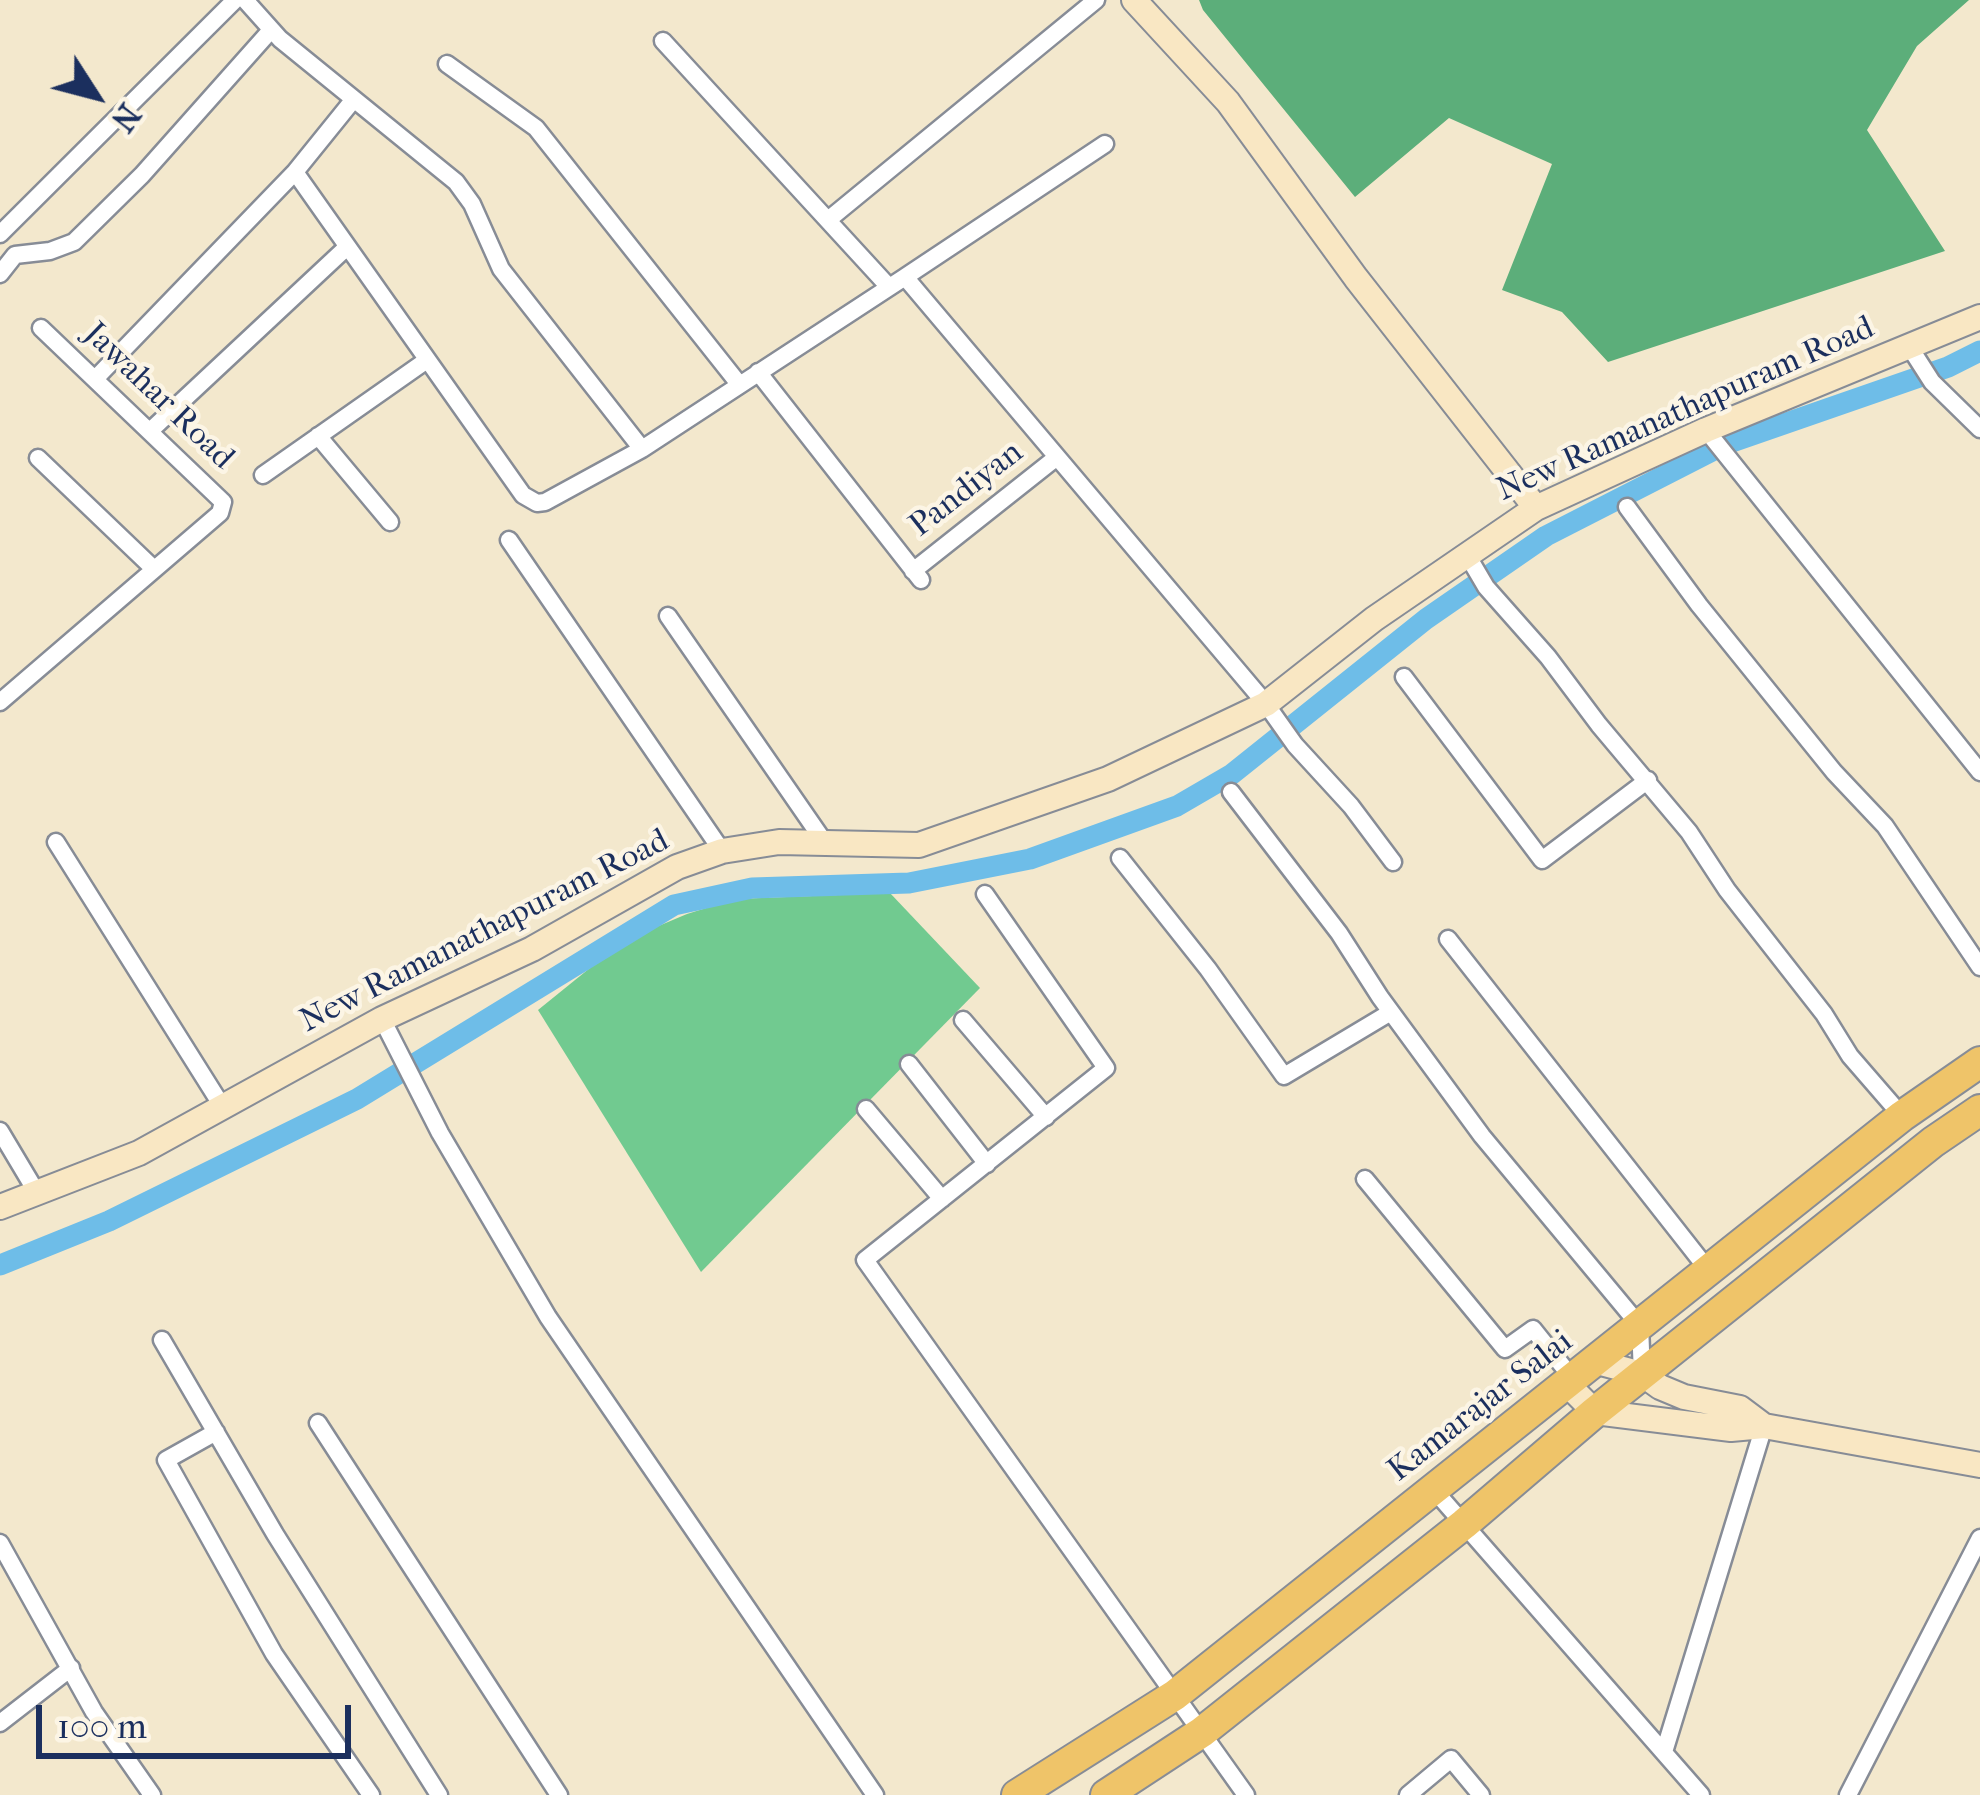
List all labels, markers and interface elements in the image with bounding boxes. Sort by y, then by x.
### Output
north arrow [36,36,156,156]
text: N [102,96,149,139]
street label: New Ramanathapuram Road [1492,309,1880,511]
street label: Jawahar Road [74,315,242,479]
street label: Pandiyan [903,434,1031,546]
street label: New Ramanathapuram Road [294,822,676,1042]
street label: Kamarajar Salai [1381,1323,1581,1491]
scale bar [42,1681,357,1755]
text: 100 m [57,1705,147,1747]

